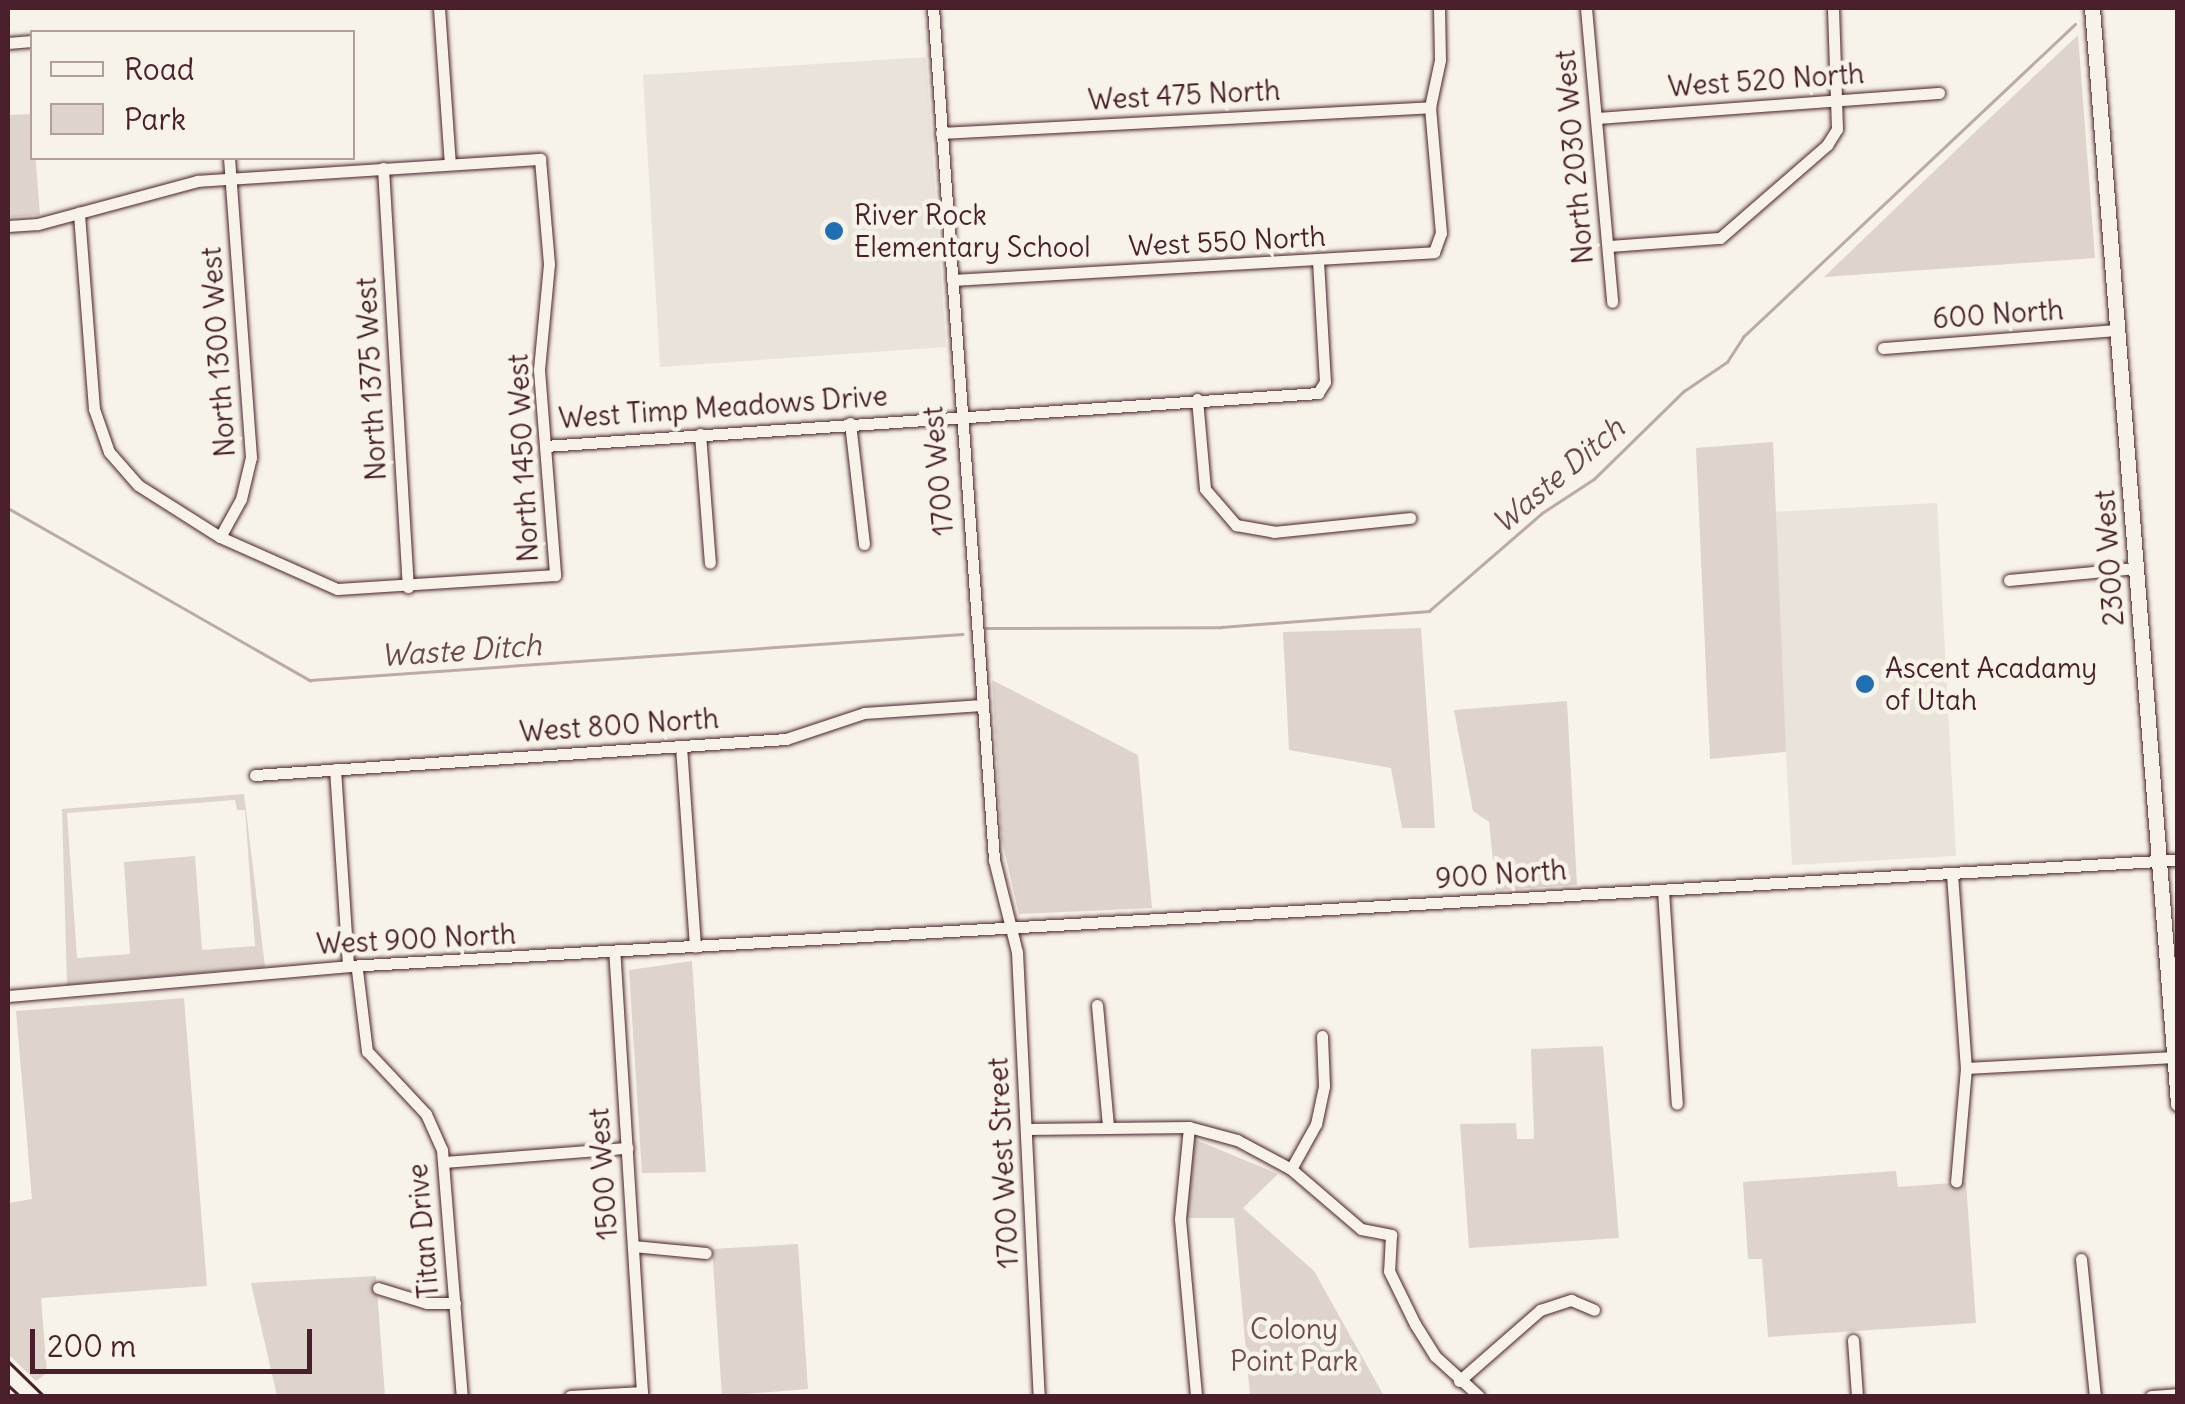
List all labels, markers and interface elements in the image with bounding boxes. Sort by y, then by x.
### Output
legend [30,30,355,160]
street label: North 2030 West [1548,48,1600,266]
text: Road [124,50,194,88]
street label: West 520 North [1667,56,1865,104]
street label: West 475 North [1087,73,1281,117]
text: Park [124,100,186,138]
place label: River Rock Elementary School [854,198,1091,264]
street label: West 550 North [1128,219,1326,263]
marker: River Rock Elementary School [823,220,845,242]
street label: North 1300 West [194,246,242,458]
street label: North 1375 West [349,276,393,482]
street label: 600 North [1931,293,2065,335]
street label: North 1450 West [501,353,545,563]
street label: West Timp Meadows Drive [557,379,889,435]
street label: 1700 West [916,405,960,537]
water label: Waste Ditch [1485,410,1631,540]
street label: 2300 West [2087,489,2131,627]
water label: Waste Ditch [380,626,542,674]
place label: Ascent Acadamy of Utah [1885,651,2097,717]
marker: Ascent Acadamy of Utah [1854,673,1876,695]
street label: West 800 North [518,701,720,749]
street label: 900 North [1434,853,1568,895]
street label: West 900 North [315,917,517,961]
street label: 1700 West Street [981,1057,1025,1269]
street label: 1500 West [582,1107,624,1241]
street label: Titan Drive [400,1162,446,1300]
scale bar [35,1309,318,1371]
park label: Colony Point Park [1230,1312,1358,1378]
text: 200 m [47,1327,136,1365]

